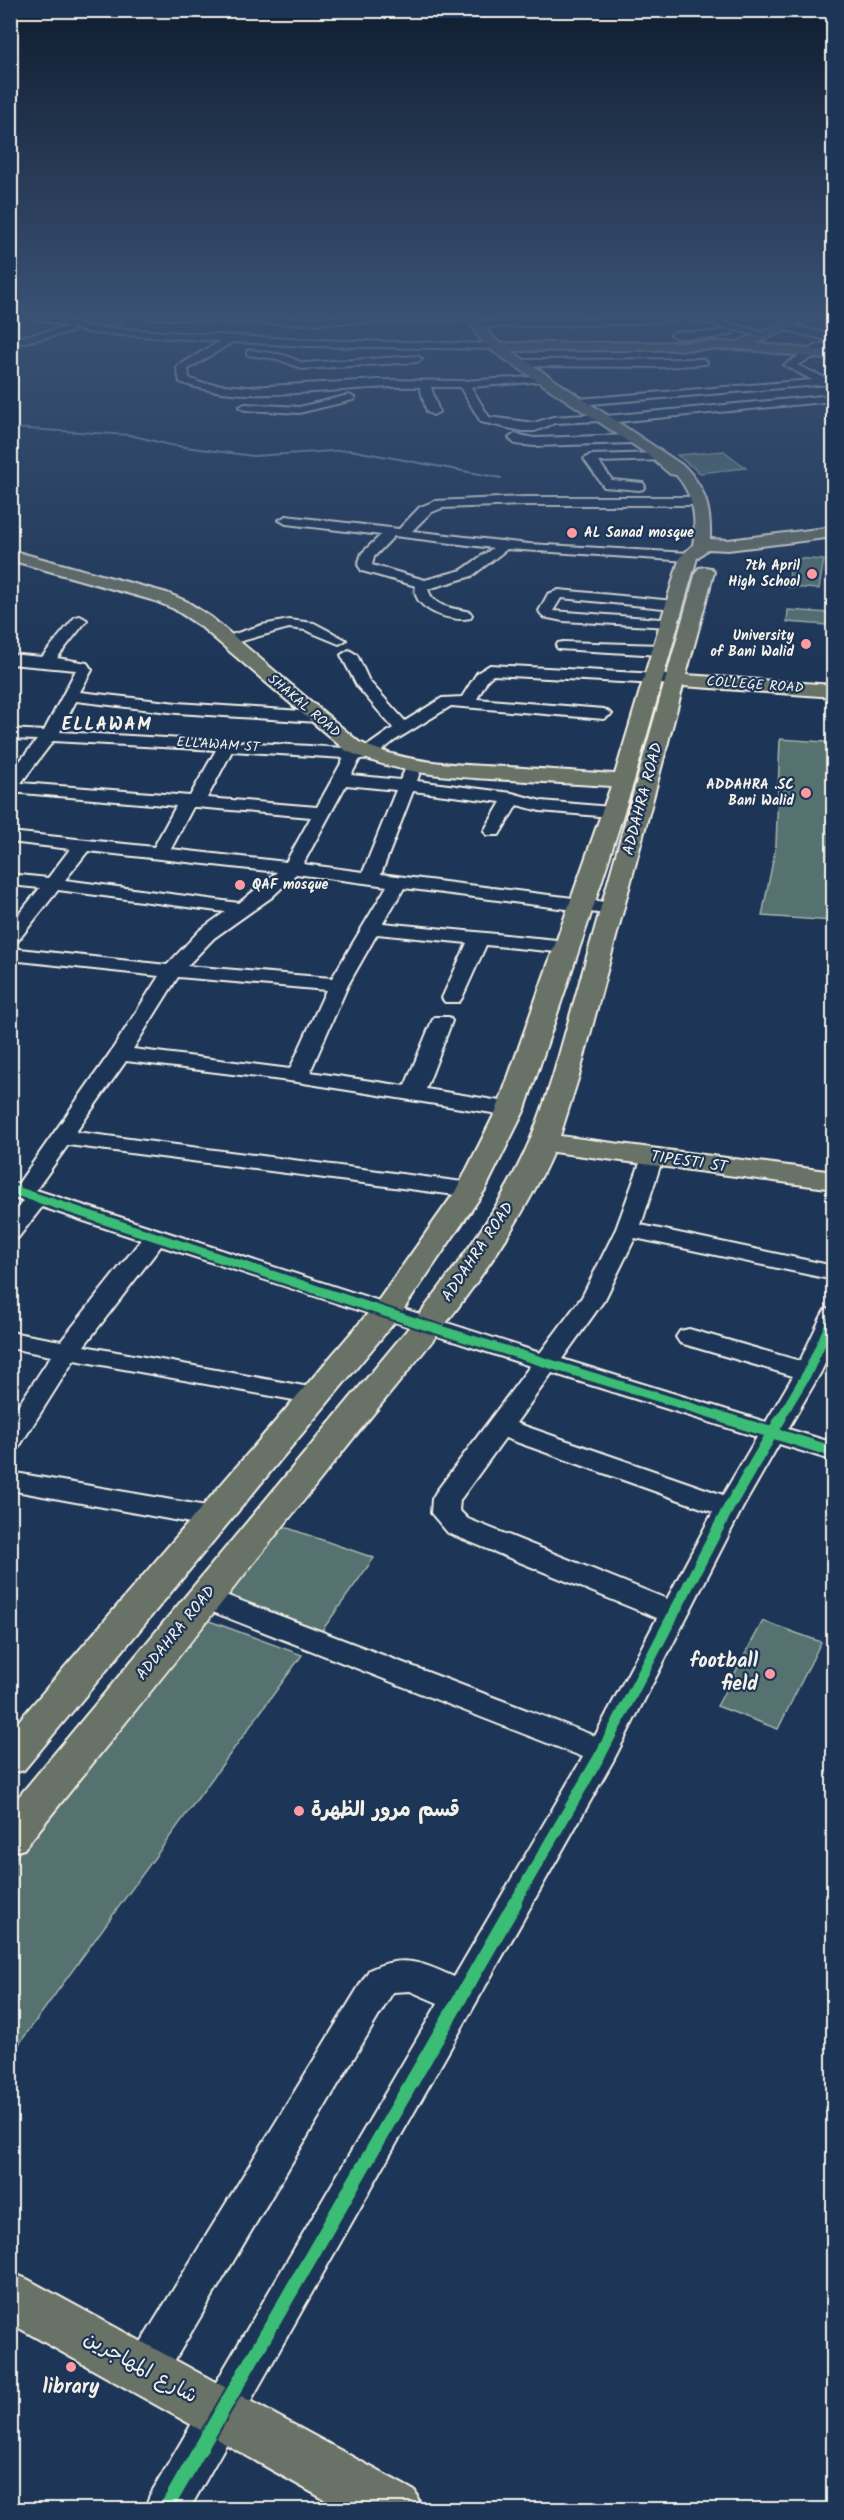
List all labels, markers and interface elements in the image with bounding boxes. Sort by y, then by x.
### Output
place label: AL Sanad mosque [584,522,694,544]
marker: AL Sanad mosque [565,526,579,540]
place label: 7th April High School [728,555,800,593]
marker: 7th April High School [805,567,819,581]
place label: University of Bani Walid [710,625,795,663]
marker: University of Bani Walid [799,637,813,651]
street label: SHAKAL ROAD [263,669,345,743]
street label: COLLEGE ROAD [706,671,804,699]
district label: ELLAWAM [62,711,152,740]
street label: ELLAWAM ST [176,731,262,759]
street label: ADDAHRA ROAD [616,740,670,858]
place label: ADDAHRA .SC Bani Walid [706,774,794,812]
marker: ADDAHRA .SC Bani Walid [799,786,813,800]
place label: QAF mosque [252,874,328,896]
marker: QAF mosque [233,878,247,892]
street label: TIPESTI ST [649,1144,730,1180]
street label: ADDAHRA ROAD [435,1197,521,1307]
street label: ADDAHRA ROAD [130,1580,222,1686]
place label: football field [690,1646,759,1701]
marker: football field [763,1667,777,1681]
place label: قسم مرور الظهرة [311,1795,460,1827]
marker: قسم مرور الظهرة [292,1804,306,1818]
street label: شارع المهاجرين [77,2323,203,2413]
marker: library [64,2360,78,2374]
place label: library [43,2372,100,2404]

